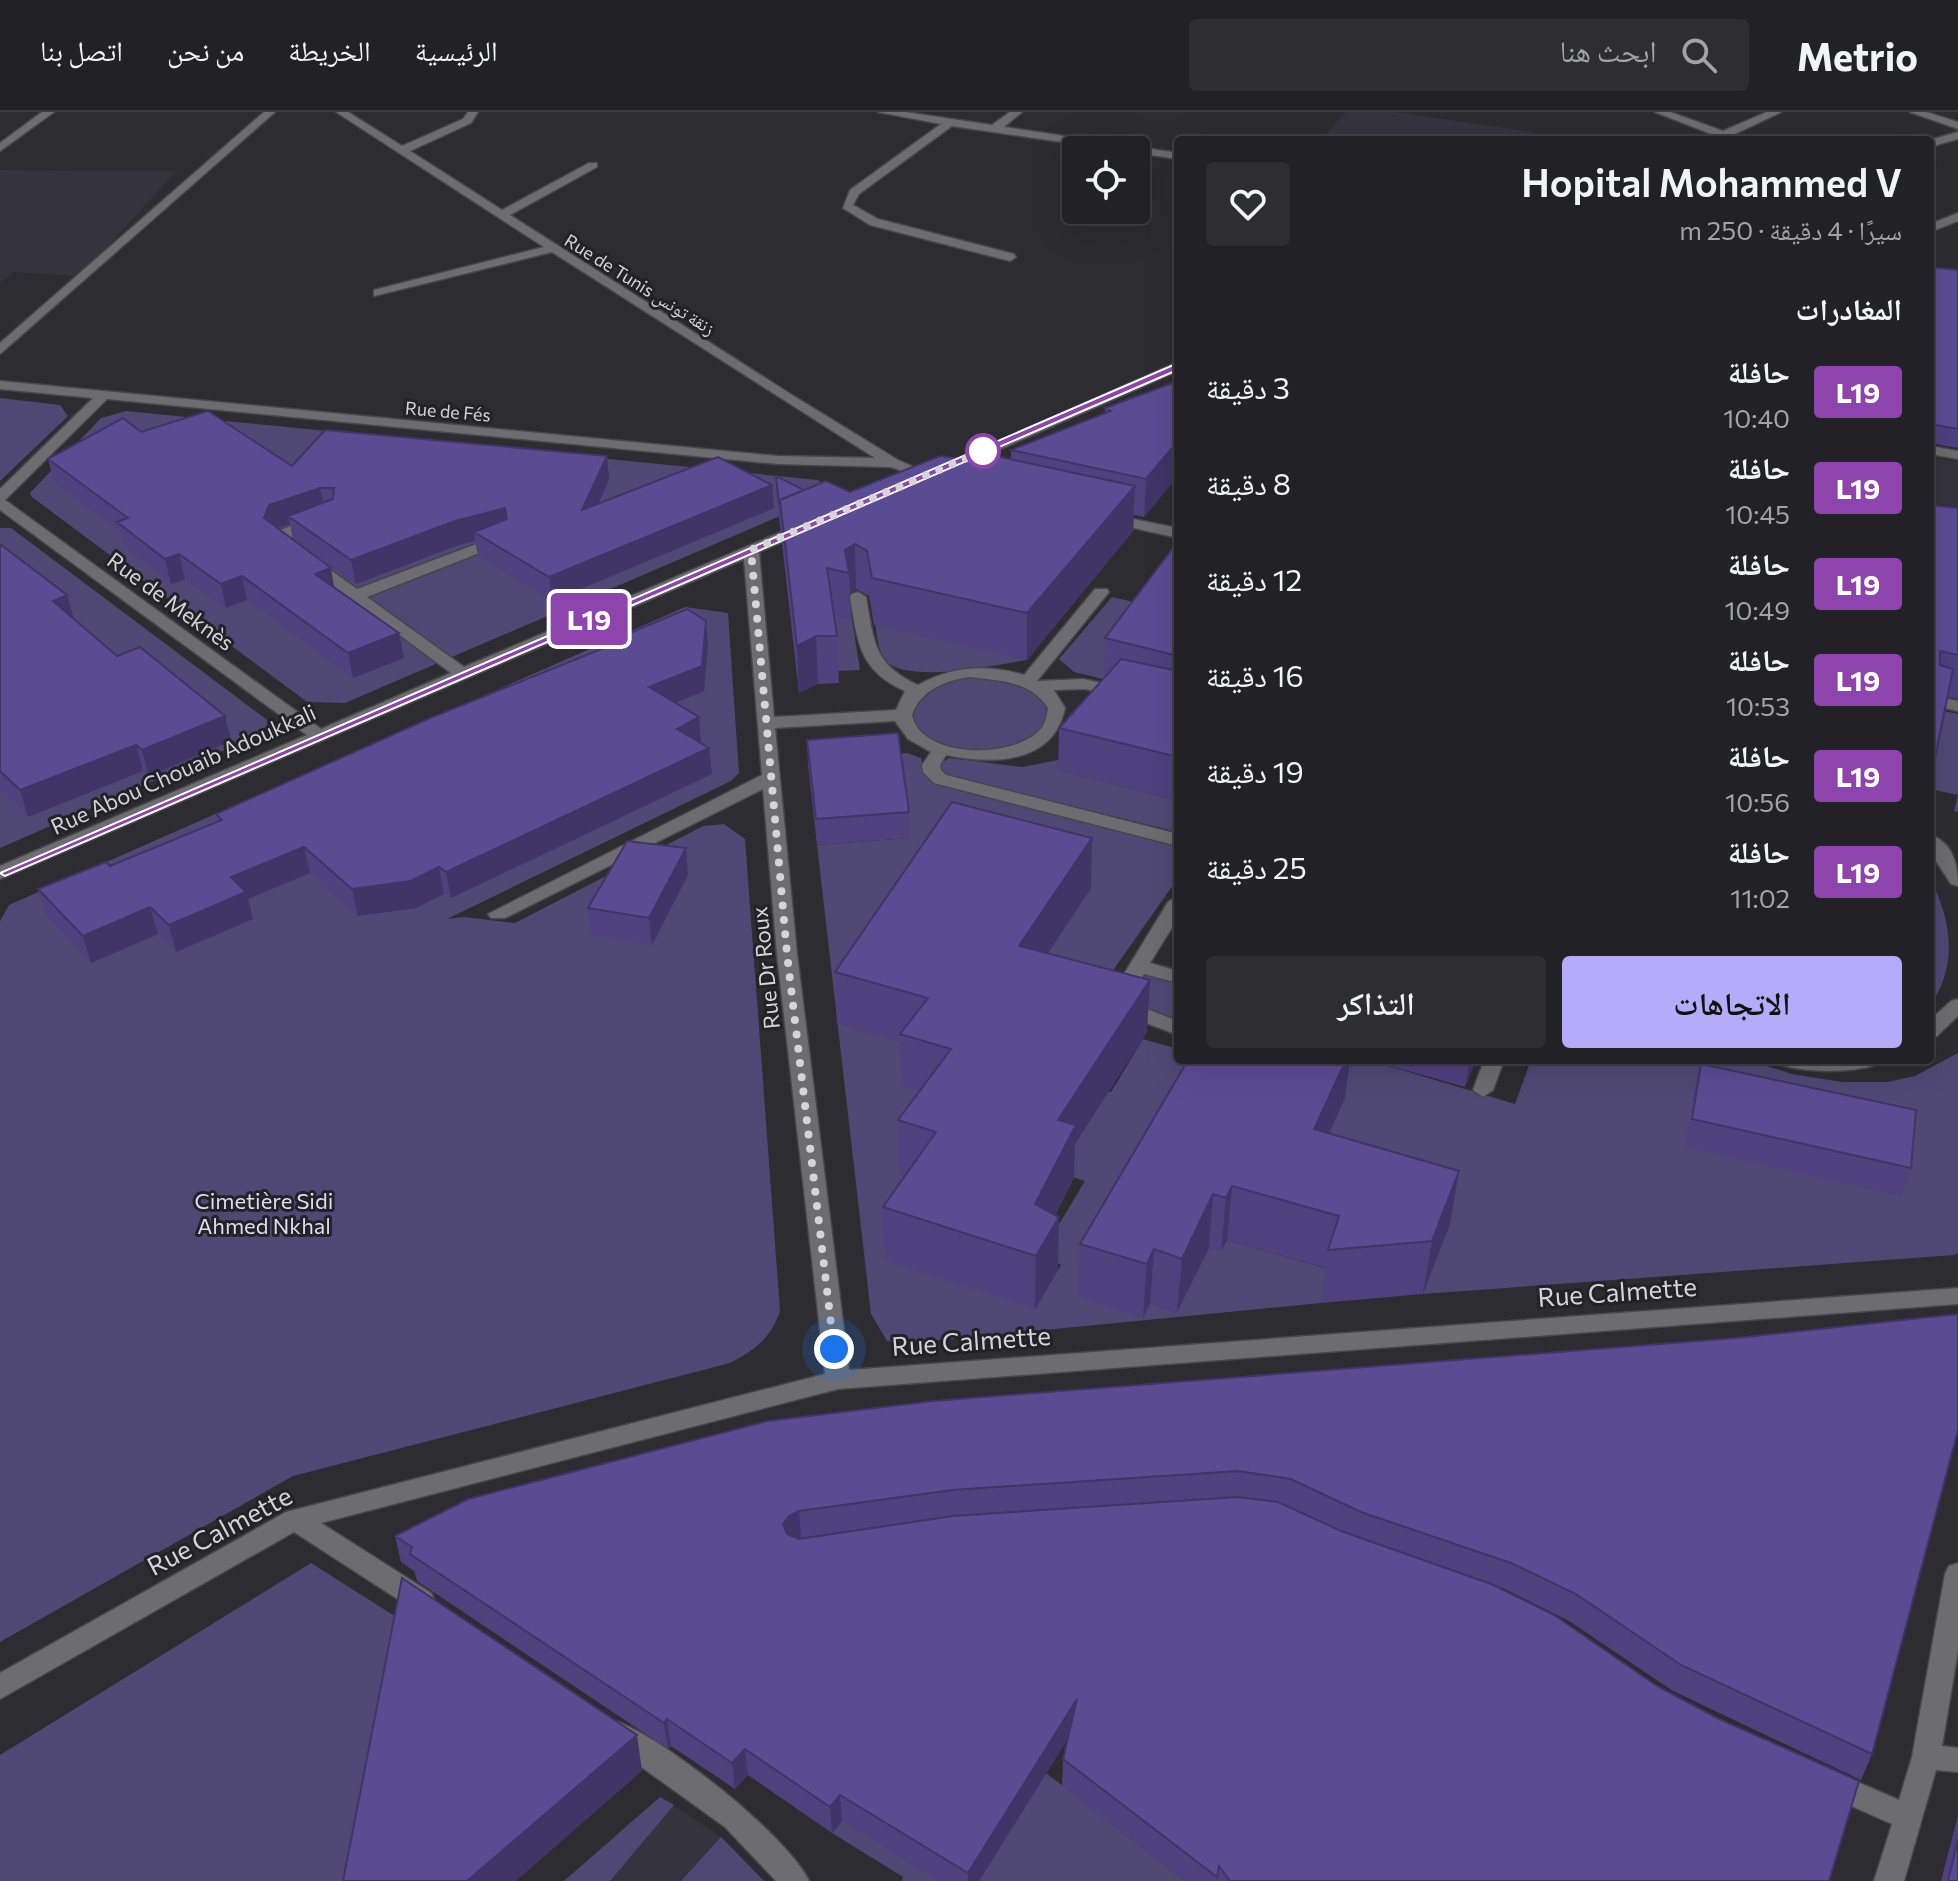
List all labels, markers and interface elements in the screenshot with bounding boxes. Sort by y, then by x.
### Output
search box [1189,19,1749,91]
text: ابحث هنا [1560,31,1657,68]
text: Metrio [1797,32,1918,79]
text: اتصل بنا [40,33,123,67]
text: من نحن [167,33,244,67]
text: الخريطة [288,33,371,67]
text: الرئيسية [415,33,498,67]
icon: search [1677,33,1721,77]
map controls [1062,136,1150,224]
button: locate [1062,136,1150,224]
text: Hopital Mohammed V [1521,158,1902,205]
button: heart [1206,162,1290,246]
text: سيرًا · 4 دقيقة · 250 m [1679,214,1902,245]
street label: Rue de Tunis زنقة تونس [560,229,719,340]
text: المغادرات [1795,289,1902,326]
text: حافلة [1728,352,1790,389]
text: 3 دقيقة [1206,368,1290,405]
text: L19 [1836,375,1880,409]
street label: Rue de Fés [404,396,492,426]
text: 10:40 [1723,402,1790,433]
unlabelled marker [966,434,1000,468]
text: حافلة [1728,448,1790,485]
text: 8 دقيقة [1206,464,1291,501]
text: L19 [1836,471,1880,505]
text: 10:45 [1725,498,1790,529]
text: حافلة [1728,544,1790,581]
street label: Rue de Meknès [102,546,240,656]
text: 12 دقيقة [1206,560,1302,597]
text: L19 [1836,567,1880,601]
line badge: L19 [543,593,635,645]
text: 10:49 [1724,594,1790,625]
text: L19 [567,602,611,636]
text: حافلة [1728,640,1790,677]
text: 16 دقيقة [1206,656,1304,693]
text: L19 [1836,663,1880,697]
text: 10:53 [1726,690,1790,721]
street label: Rue Abou Chouaib Adoukkali [46,698,320,840]
text: حافلة [1728,736,1790,773]
text: 19 دقيقة [1206,752,1304,789]
text: L19 [1836,759,1880,793]
text: 10:56 [1725,786,1790,817]
text: حافلة [1728,832,1790,869]
text: 25 دقيقة [1206,848,1307,885]
text: L19 [1836,855,1880,889]
text: 11:02 [1730,882,1790,913]
street label: Rue Dr Roux [745,905,785,1031]
button: التذاكر [1206,956,1546,1048]
button: الاتجاهات [1562,956,1902,1048]
park label: Cimetière Sidi Ahmed Nkhal [195,1187,333,1239]
street label: Rue Calmette [1536,1270,1698,1312]
street label: Rue Calmette [890,1319,1052,1361]
your location [814,1329,854,1369]
street label: Rue Calmette [141,1479,297,1581]

